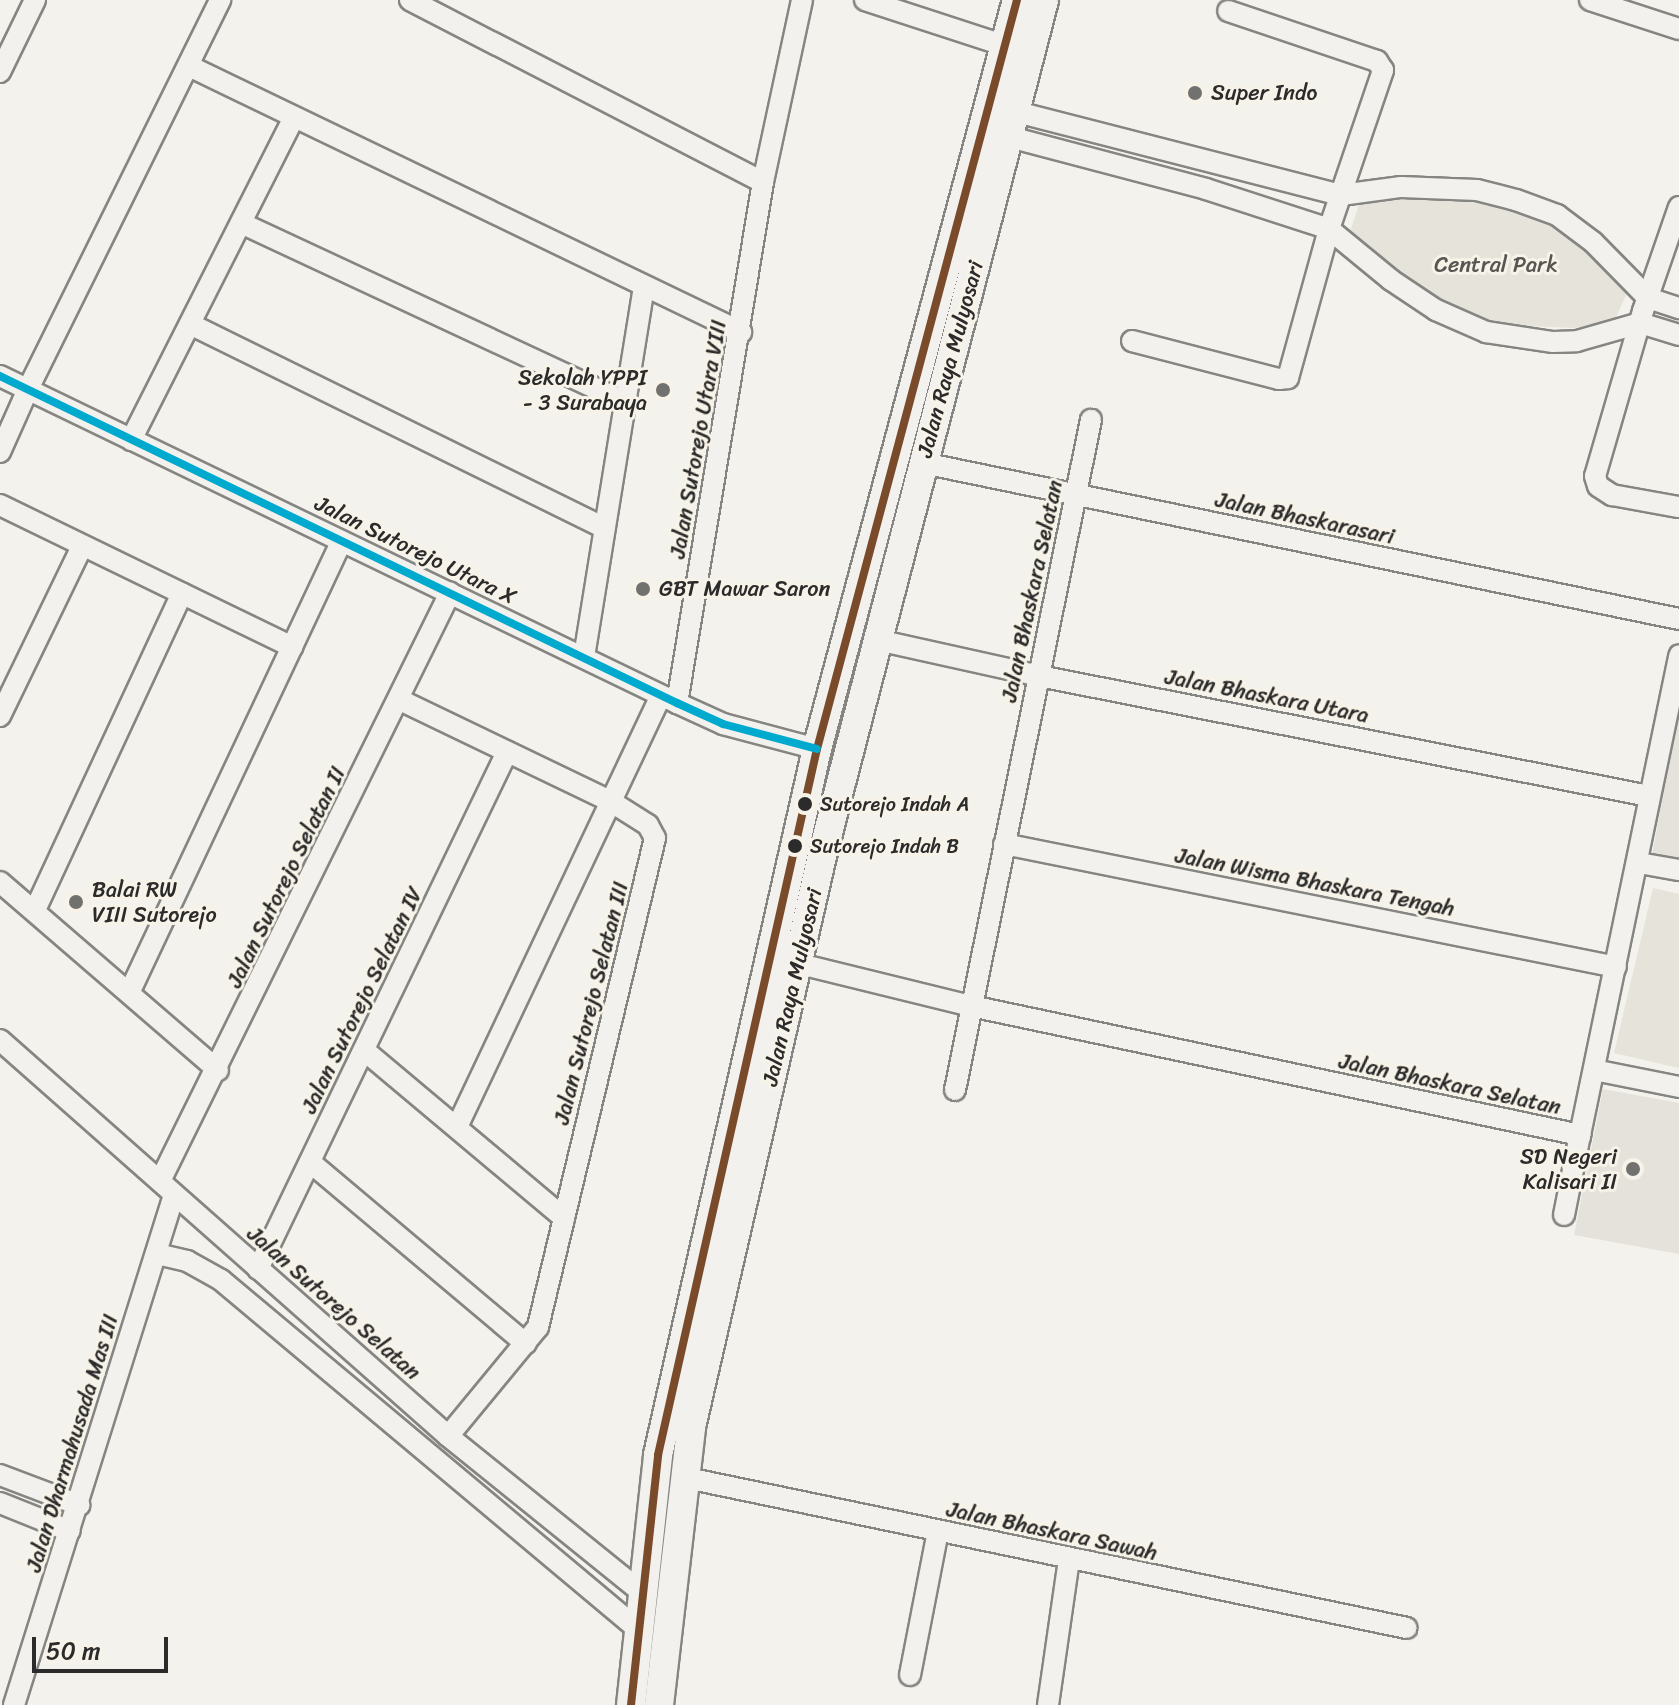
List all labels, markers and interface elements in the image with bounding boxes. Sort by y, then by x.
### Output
place label: Super Indo [1211,80,1318,106]
marker: Super Indo [1186,84,1204,102]
park label: Central Park [1434,252,1558,278]
street label: Jalan Raya Mulyosari [911,258,989,460]
street label: Jalan Sutorejo Utara VIII [664,318,732,560]
place label: Sekolah YPPI - 3 Surabaya [518,364,647,416]
marker: Sekolah YPPI - 3 Surabaya [654,381,672,399]
street label: Jalan Bhaskara Selatan [996,478,1068,704]
street label: Jalan Bhaskarasari [1213,486,1397,550]
street label: Jalan Sutorejo Utara X [311,490,521,610]
place label: GBT Mawar Saron [659,576,830,602]
marker: GBT Mawar Saron [634,580,652,598]
street label: Jalan Bhaskara Utara [1163,663,1371,729]
street label: Jalan Sutorejo Selatan II [221,763,351,991]
place label: Sutorejo Indah A [820,792,969,816]
marker: Sutorejo Indah A [797,796,813,812]
place label: Sutorejo Indah B [810,834,959,858]
marker: Sutorejo Indah B [787,838,803,854]
street label: Jalan Wisma Bhaskara Tengah [1172,842,1458,922]
place label: Balai RW VIII Sutorejo [92,876,217,928]
street label: Jalan Sutorejo Selatan III [548,879,634,1127]
street label: Jalan Sutorejo Selatan IV [296,883,428,1117]
street label: Jalan Raya Mulyosari [756,885,828,1089]
marker: Balai RW VIII Sutorejo [67,893,85,911]
street label: Jalan Bhaskara Selatan [1337,1048,1563,1120]
place label: SD Negeri Kalisari II [1520,1143,1617,1194]
marker: SD Negeri Kalisari II [1624,1160,1642,1178]
street label: Jalan Sutorejo Selatan [242,1221,426,1385]
street label: Jalan Dharmahusada Mas III [20,1311,124,1575]
street label: Jalan Bhaskara Sawah [945,1496,1159,1566]
scale bar [36,1621,172,1671]
text: 50 m [46,1630,101,1672]

